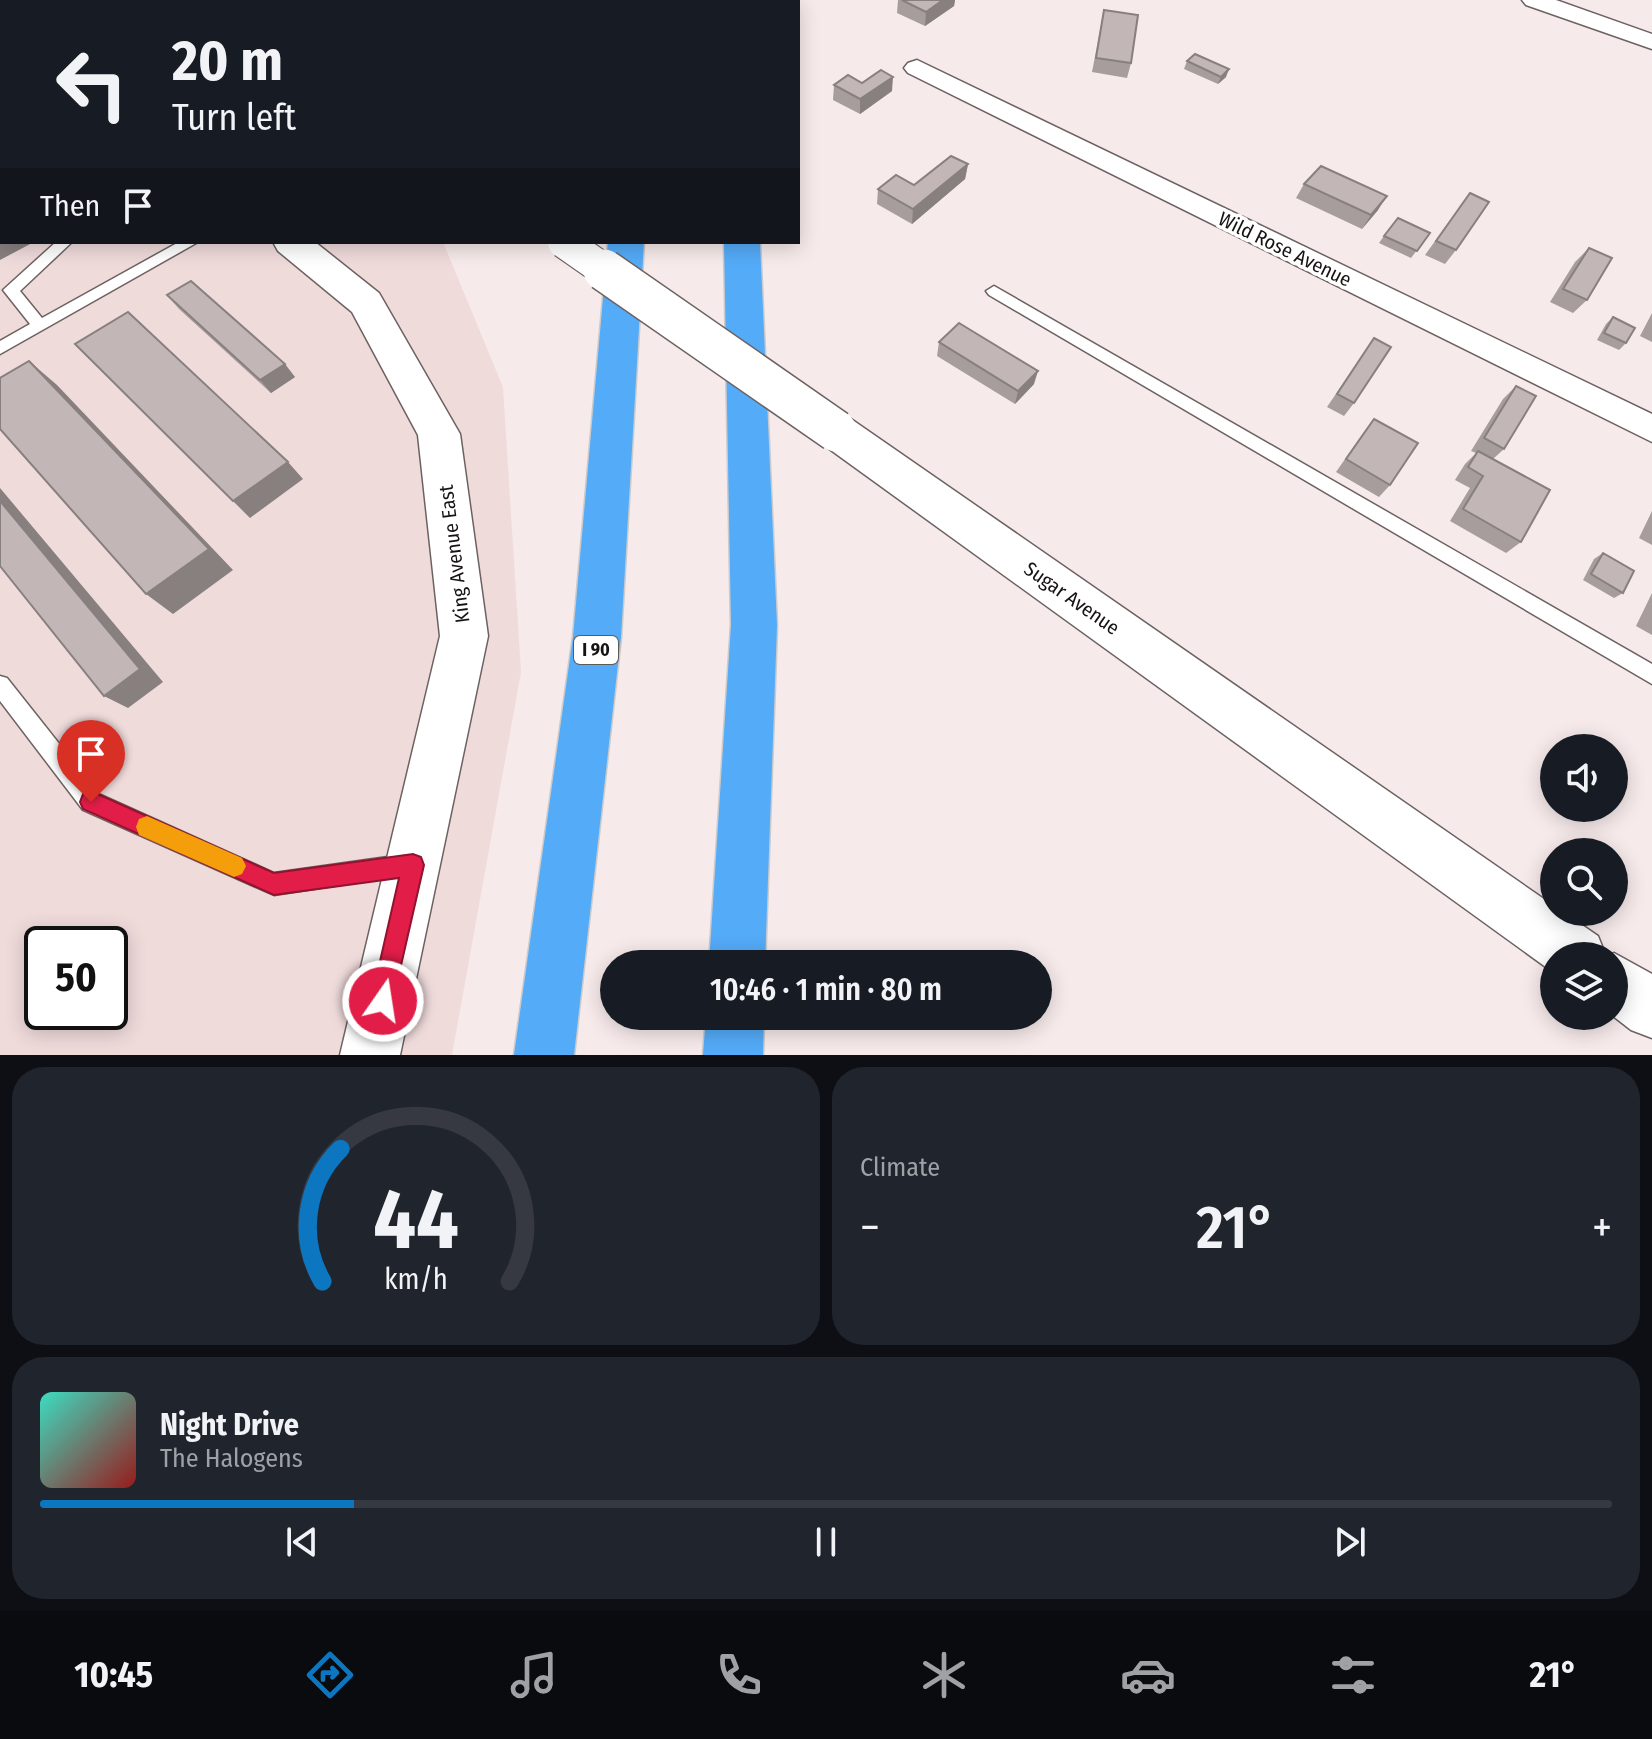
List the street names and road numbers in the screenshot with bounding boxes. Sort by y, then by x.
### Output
street label: Wild Rose Avenue [1215,206,1355,292]
street label: King Avenue East [434,483,474,624]
street label: Sugar Avenue [1020,556,1124,640]
road number: I 90 [574,636,618,664]

